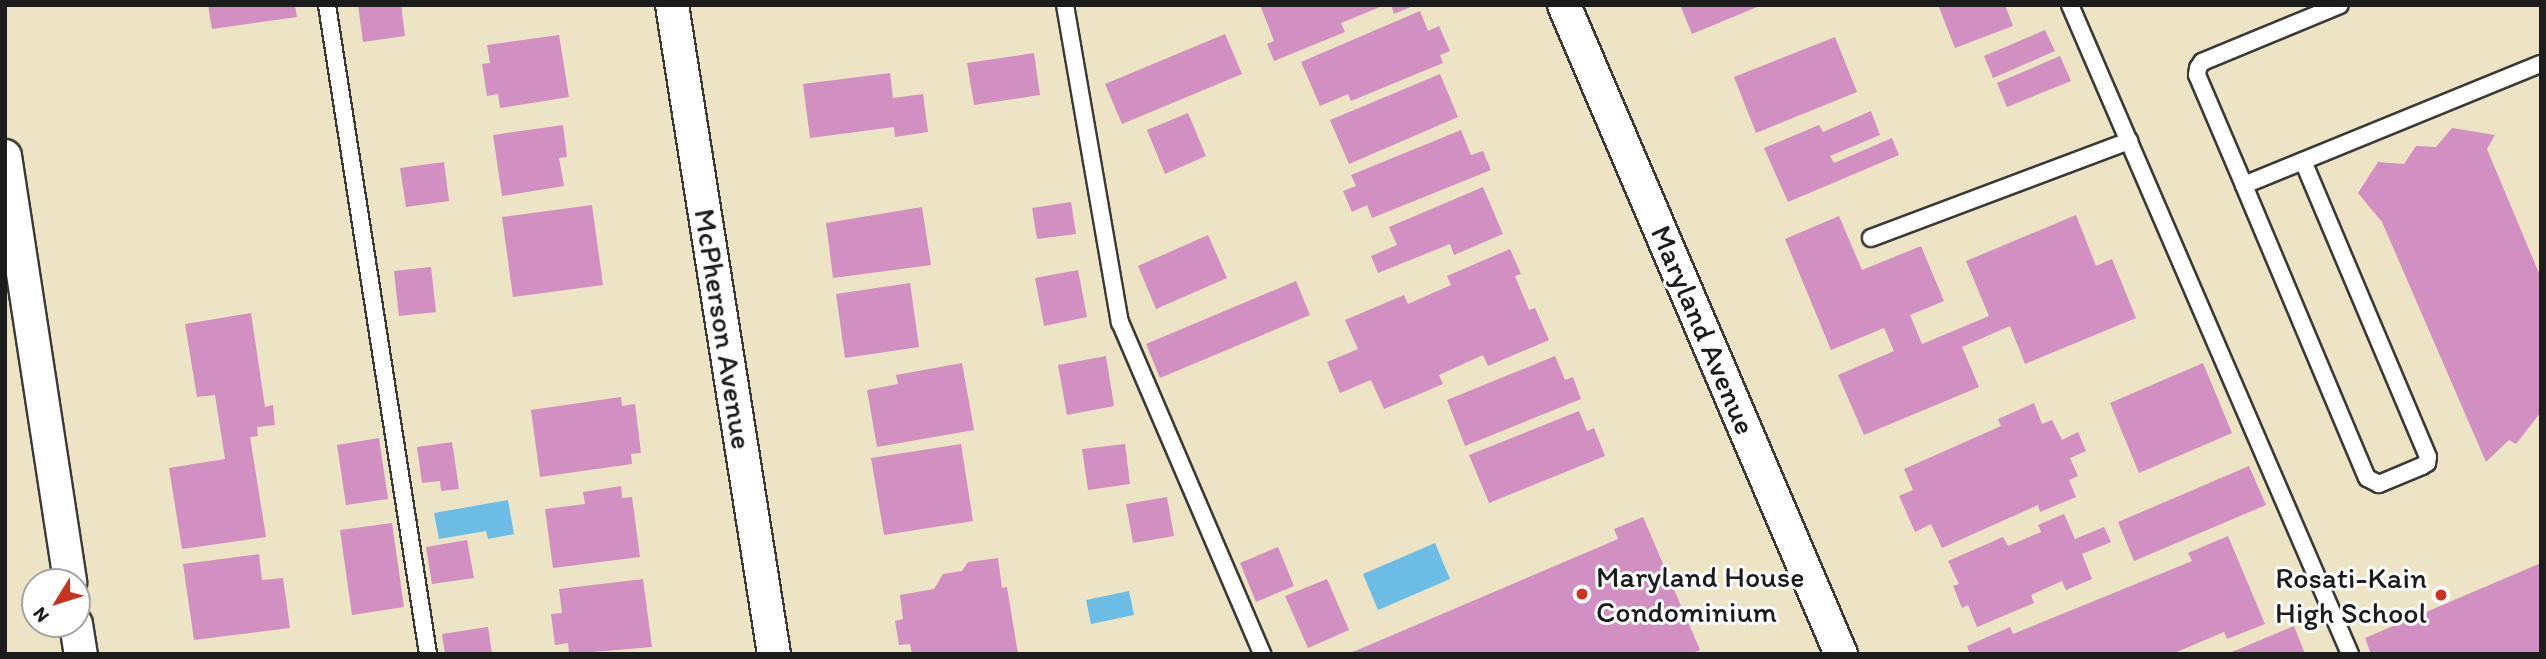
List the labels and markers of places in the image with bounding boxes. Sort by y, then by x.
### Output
place label: Maryland House Condominium [1596,559,1804,630]
place label: Rosati-Kain High School [2275,560,2427,630]
marker: Maryland House Condominium [1574,586,1590,602]
marker: Rosati-Kain High School [2433,587,2449,603]

